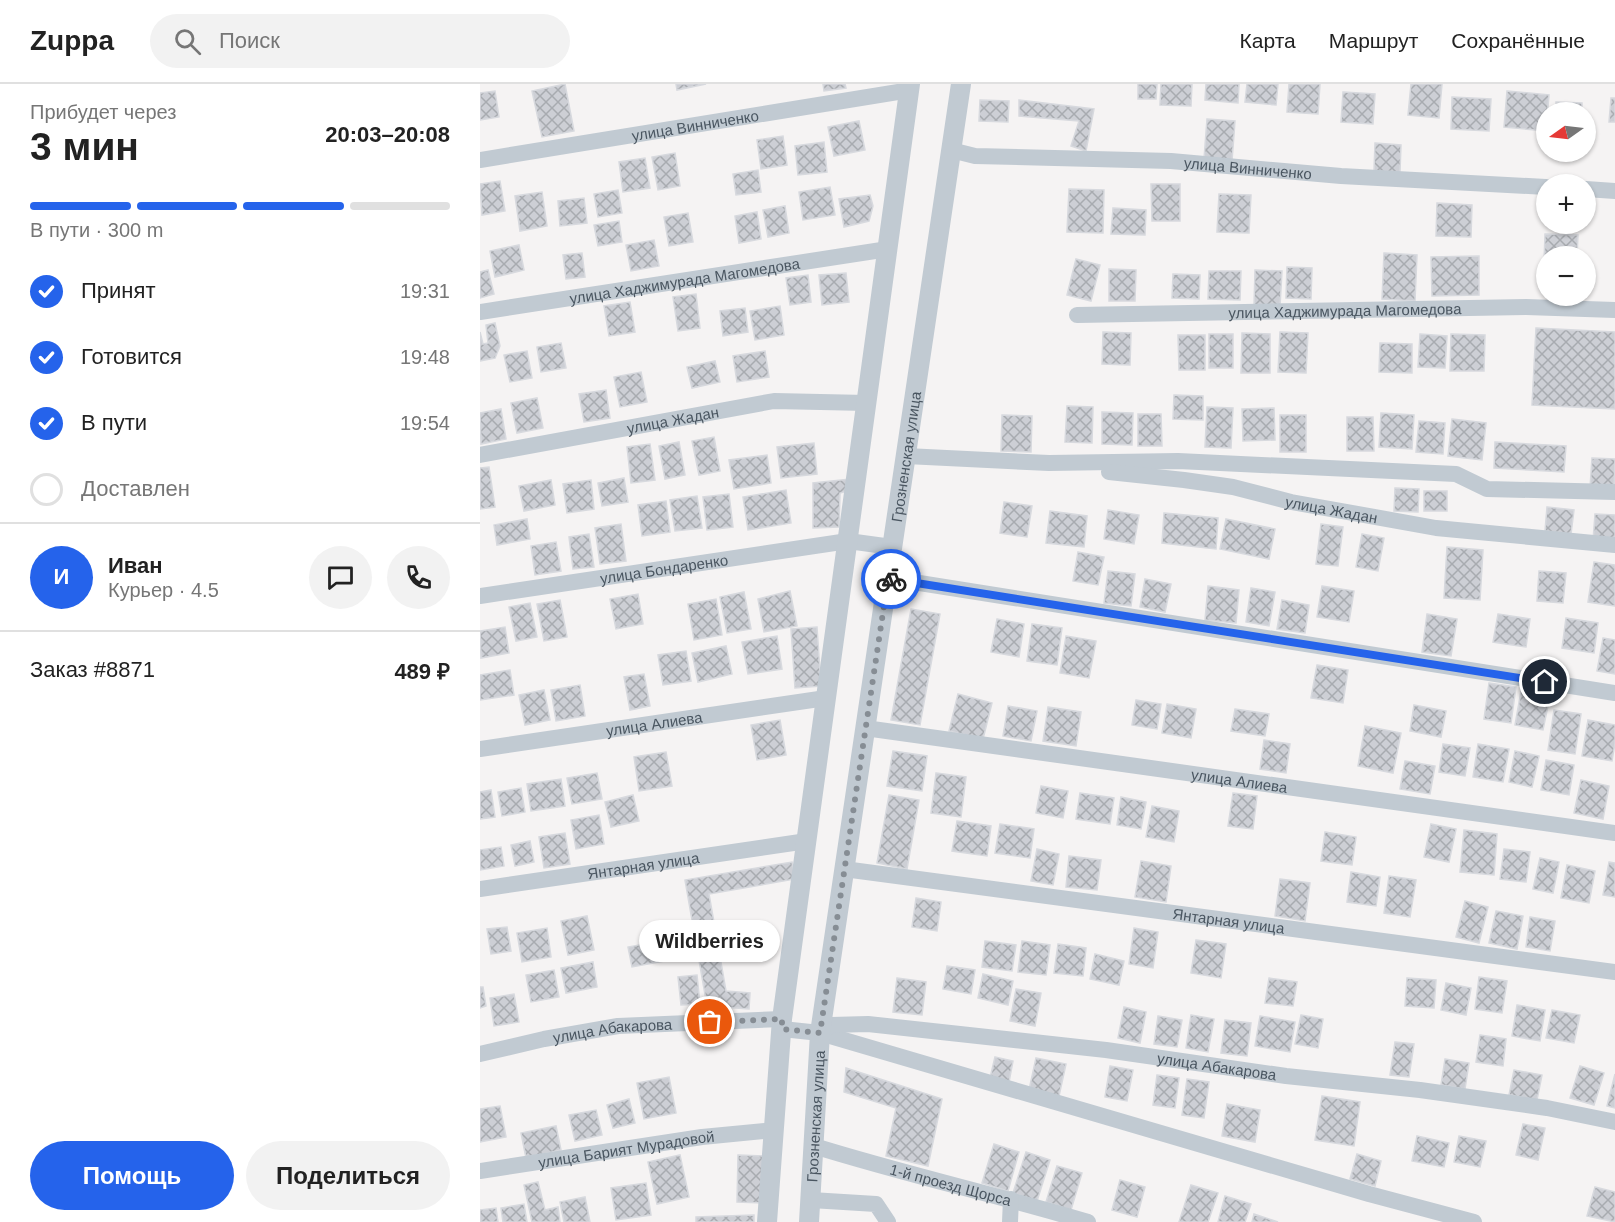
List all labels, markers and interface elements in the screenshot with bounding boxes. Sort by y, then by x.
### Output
search box [150,14,570,68]
text: Zuppa [30,25,114,56]
icon: search [171,25,204,58]
text: Поиск [219,28,280,53]
text: Карта [1240,29,1296,52]
text: Маршрут [1329,29,1418,52]
text: Сохранённые [1451,29,1585,52]
text: Прибудет через [30,101,176,123]
north arrow [1536,102,1596,162]
map controls [1536,102,1596,306]
street label: улица Винниченко [630,106,760,144]
text: 20:03–20:08 [325,122,450,147]
text: 3 мин [30,125,139,168]
street label: улица Винниченко [1183,154,1313,182]
button: + [1536,174,1596,234]
text: В пути · 300 m [30,219,163,241]
button: − [1536,246,1596,306]
street label: улица Хаджимурада Магомедова [568,254,802,307]
icon: check [30,275,63,308]
text: Принят [81,278,155,303]
text: 19:31 [400,280,450,302]
street label: улица Хаджимурада Магомедова [1228,300,1462,321]
icon: check [30,341,63,374]
text: Готовится [81,344,182,369]
text: 19:48 [400,346,450,368]
street label: Грозненская улица [888,389,924,523]
street label: улица Жадан [625,403,720,436]
icon: check [30,407,63,440]
text: В пути [81,410,147,435]
text: 19:54 [400,412,450,434]
text: Доставлен [81,476,190,501]
street label: улица Жадан [1284,492,1379,526]
button: chat [309,546,372,609]
button: phone [387,546,450,609]
courier [861,549,921,609]
street label: улица Бондаренко [599,551,729,586]
text: Иван [108,553,163,578]
icon: bike [875,563,908,596]
text: И [54,564,69,589]
text: Курьер · 4.5 [108,579,219,601]
pin [1519,656,1570,707]
text: Заказ #8871 [30,657,155,682]
text: 489 ₽ [394,659,450,684]
icon: home [1528,665,1561,698]
street label: улица Алиева [605,708,704,739]
street label: улица Алиева [1190,765,1289,796]
street label: Янтарная улица [586,848,701,882]
street label: Янтарная улица [1172,904,1286,936]
callout: Wildberries [640,920,780,962]
text: Wildberries [655,930,764,952]
pin [684,996,735,1047]
icon: bag [693,1005,726,1038]
street label: улица Абакарова [552,1015,673,1046]
street label: Грозненская улица [803,1049,828,1183]
street label: улица Абакарова [1156,1049,1278,1083]
street label: улица Барият Мурадовой [537,1127,715,1170]
button: Помощь [30,1141,234,1210]
button: Поделиться [246,1141,450,1210]
street label: 1-й проезд Щорса [888,1160,1014,1209]

